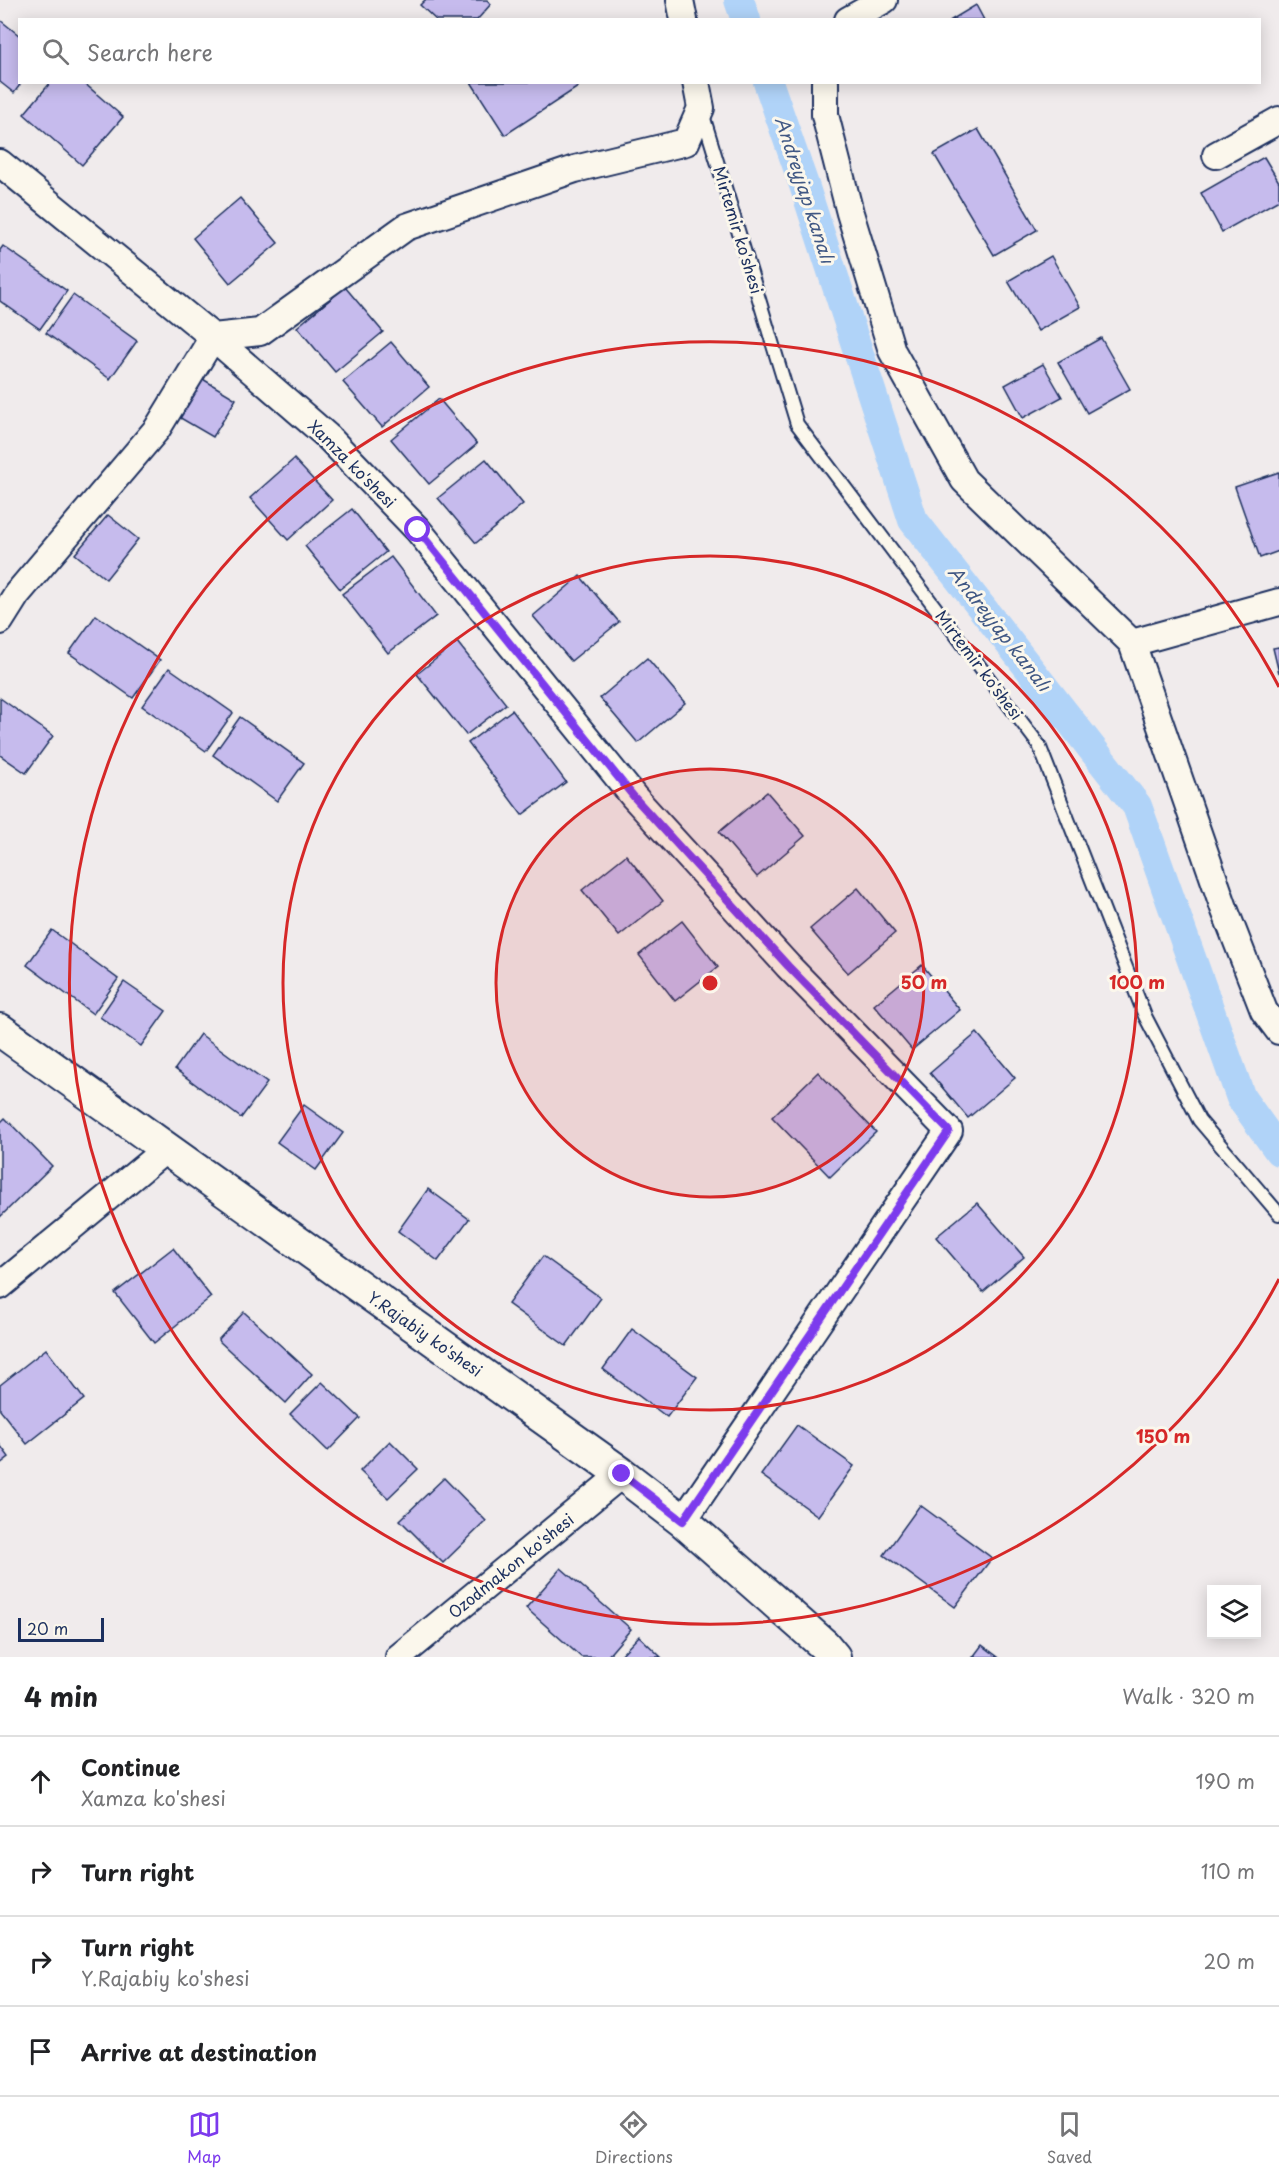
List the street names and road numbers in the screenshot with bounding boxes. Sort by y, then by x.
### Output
street label: Mirtemir ko'shesi [708,163,770,296]
street label: Xamza ko'shesi [303,414,402,513]
street label: Mirtemir ko'shesi [930,604,1029,724]
street label: Y.Rajabiy ko'shesi [363,1285,488,1382]
street label: Ozodmakon ko'shesi [442,1507,578,1623]

